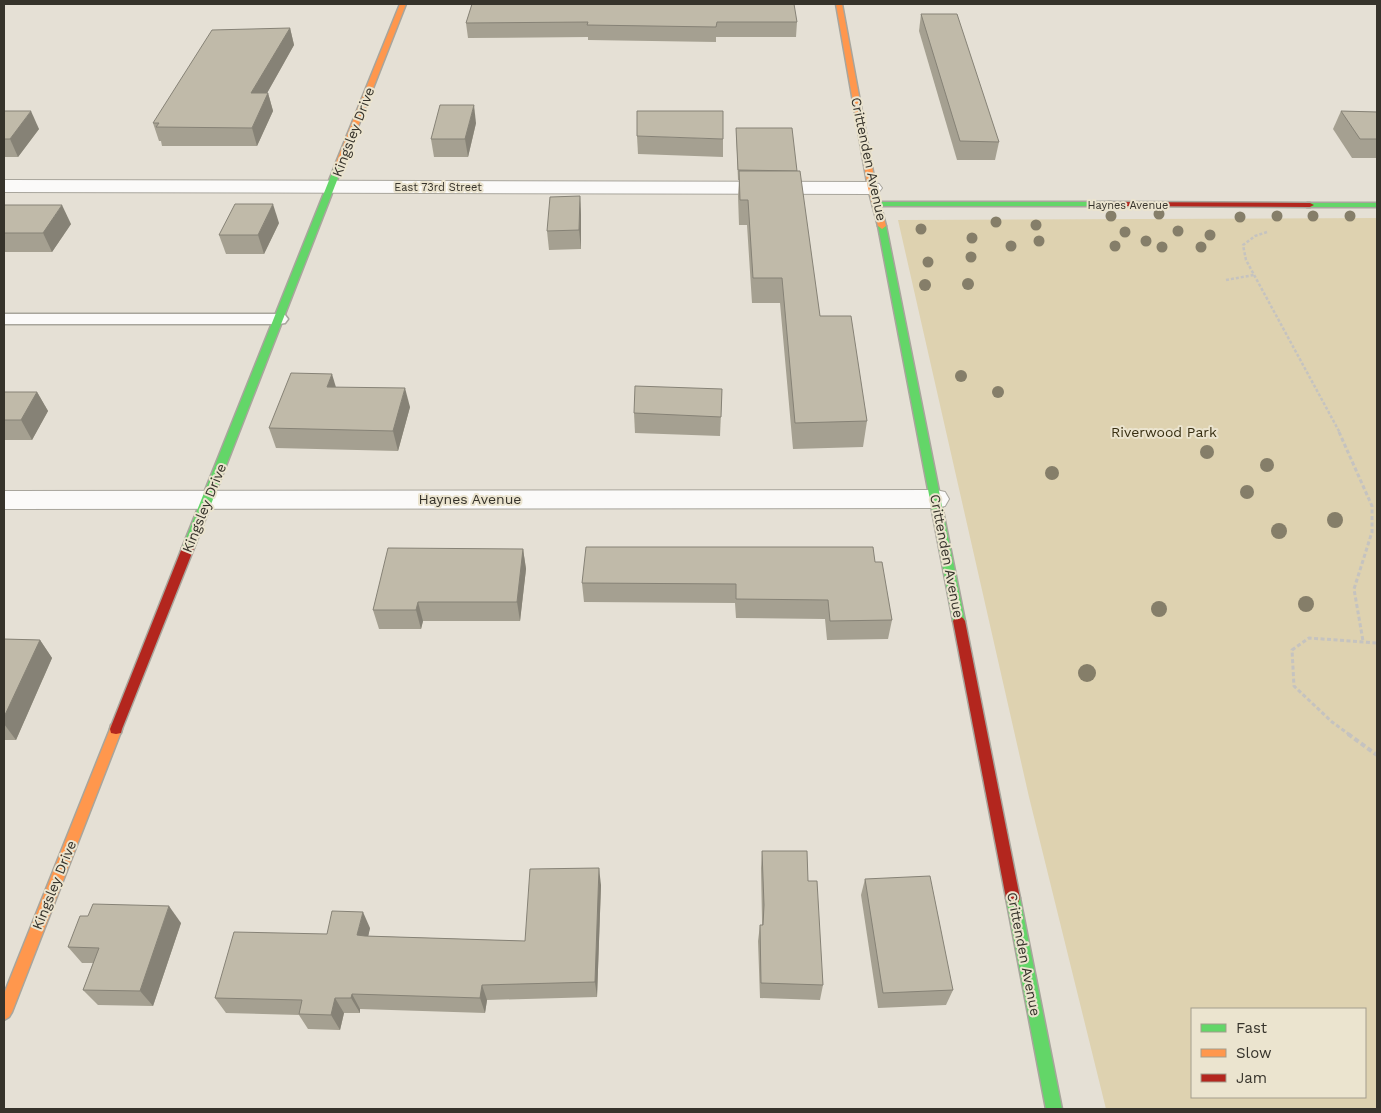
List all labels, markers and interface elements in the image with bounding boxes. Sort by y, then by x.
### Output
street label: Kingsley Drive [329,85,377,179]
street label: Crittenden Avenue [848,96,890,222]
street label: East 73rd Street [394,181,482,194]
street label: Haynes Avenue [1088,199,1168,212]
park label: Riverwood Park [1111,424,1217,440]
street label: Kingsley Drive [179,461,229,555]
street label: Haynes Avenue [419,491,521,507]
street label: Crittenden Avenue [927,493,967,619]
street label: Kingsley Drive [29,838,79,932]
street label: Crittenden Avenue [1004,891,1044,1017]
legend [1191,1008,1366,1098]
text: Fast [1236,1019,1268,1037]
text: Slow [1236,1044,1272,1062]
text: Jam [1236,1069,1267,1087]

